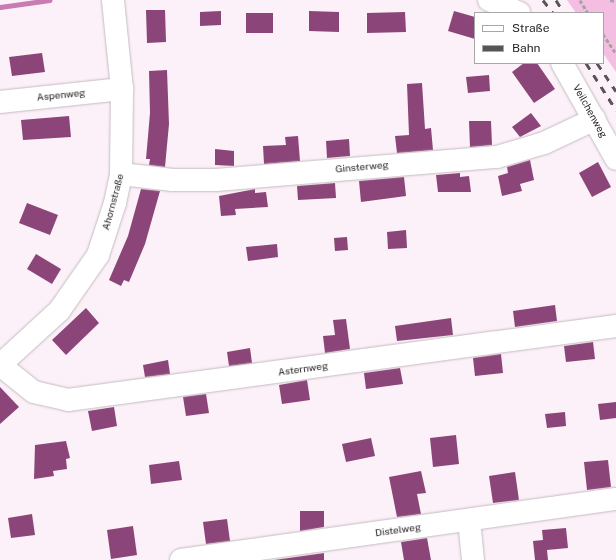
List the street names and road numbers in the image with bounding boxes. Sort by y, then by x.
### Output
street label: Veilchenweg [570,82,610,140]
street label: Aspenweg [36,86,86,104]
street label: Ginsterweg [335,159,389,175]
street label: Ahornstraße [100,173,126,231]
street label: Asternweg [277,360,329,378]
street label: Distelweg [374,521,422,539]

